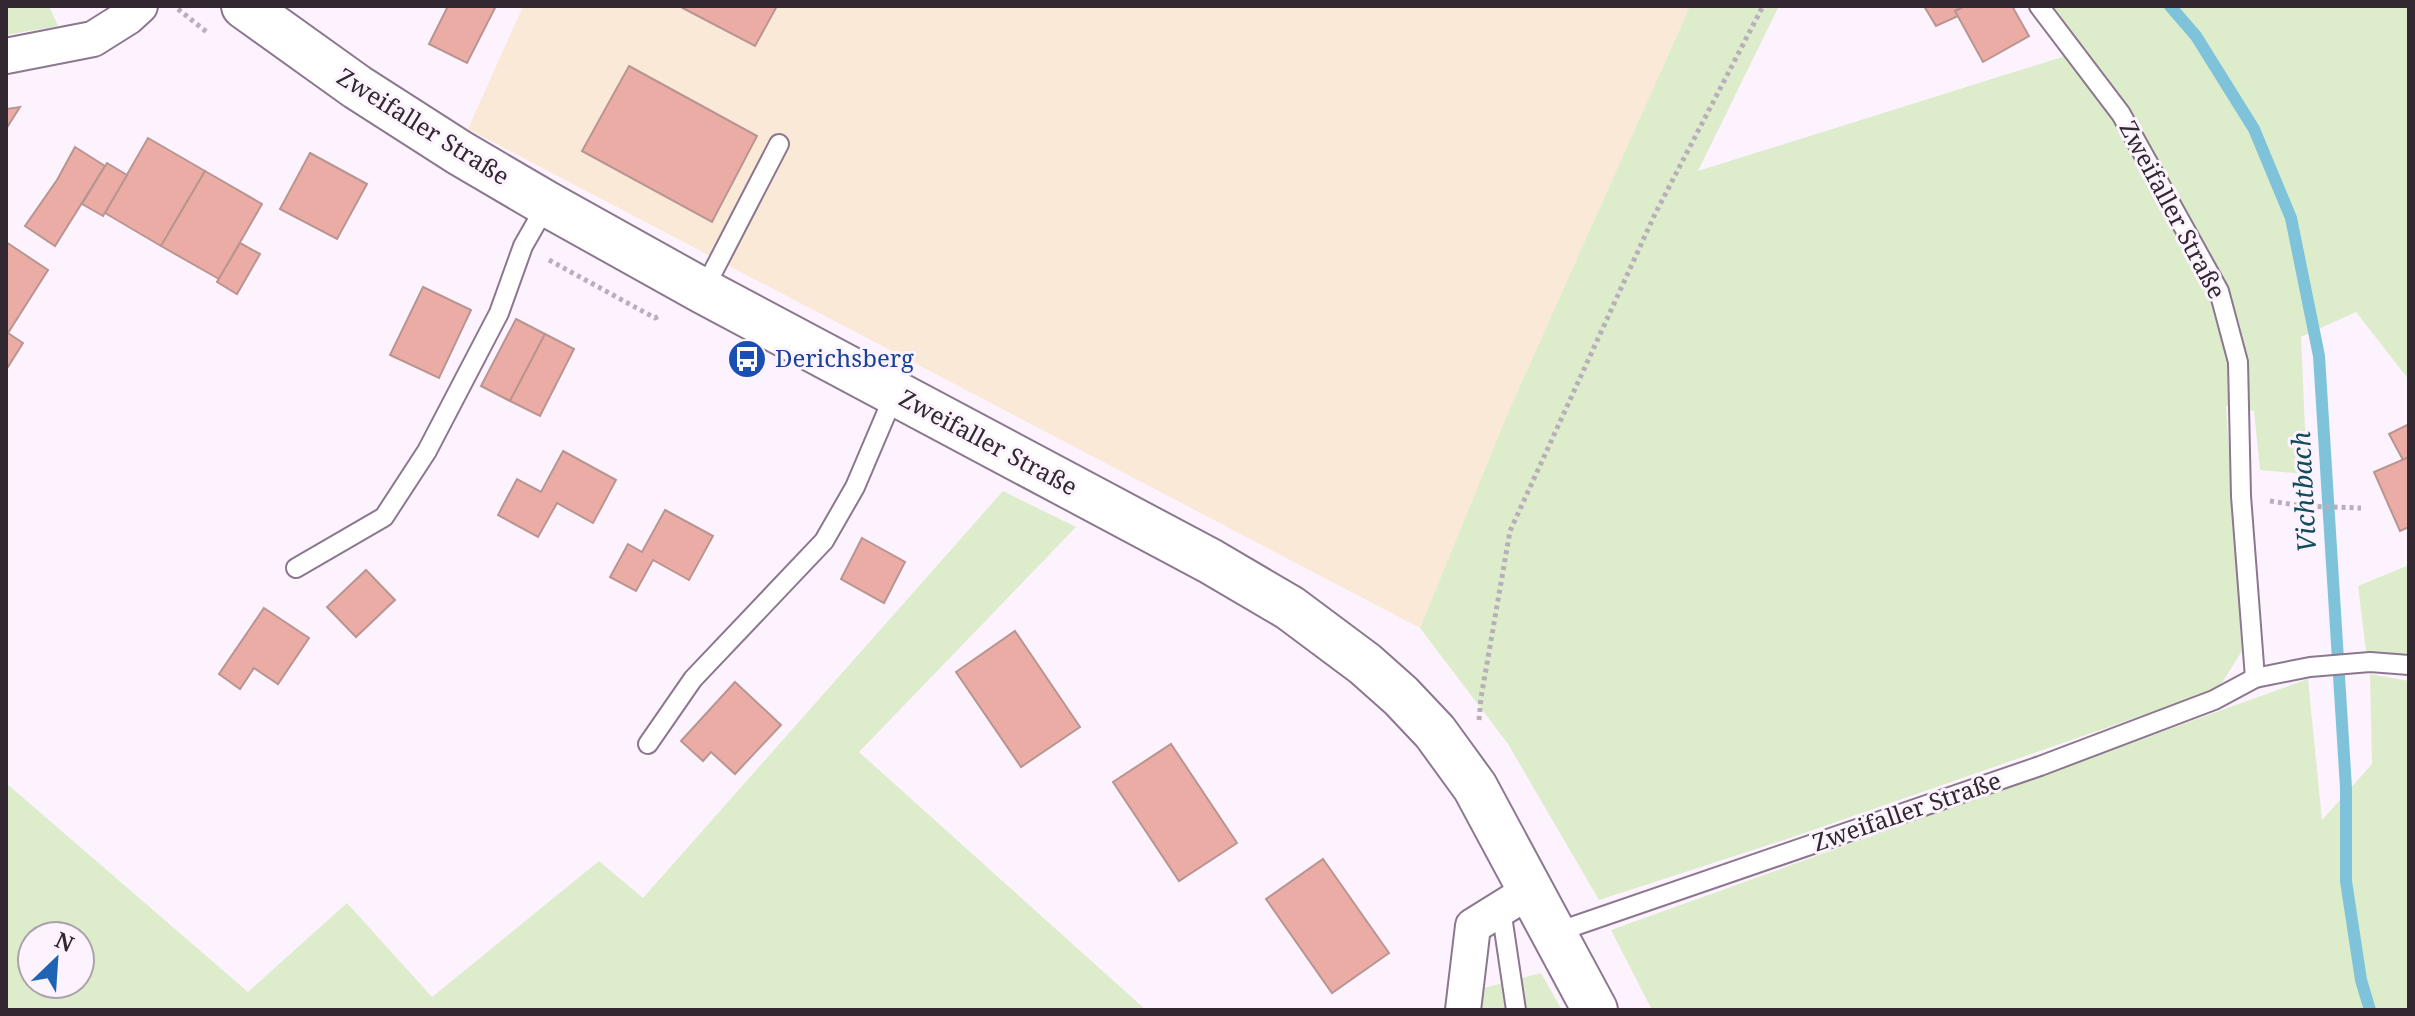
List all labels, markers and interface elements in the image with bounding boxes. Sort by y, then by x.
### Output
street label: Zweifaller Straße [331,59,516,192]
street label: Zweifaller Straße [2112,114,2234,304]
bus stop icon: Derichsberg [726,338,768,380]
place label: Derichsberg [775,341,914,374]
street label: Zweifaller Straße [894,381,1084,503]
water label: Vichtbach [2282,430,2324,553]
street label: Zweifaller Straße [1808,763,2005,858]
north arrow [16,920,96,1000]
text: N [51,924,79,958]

